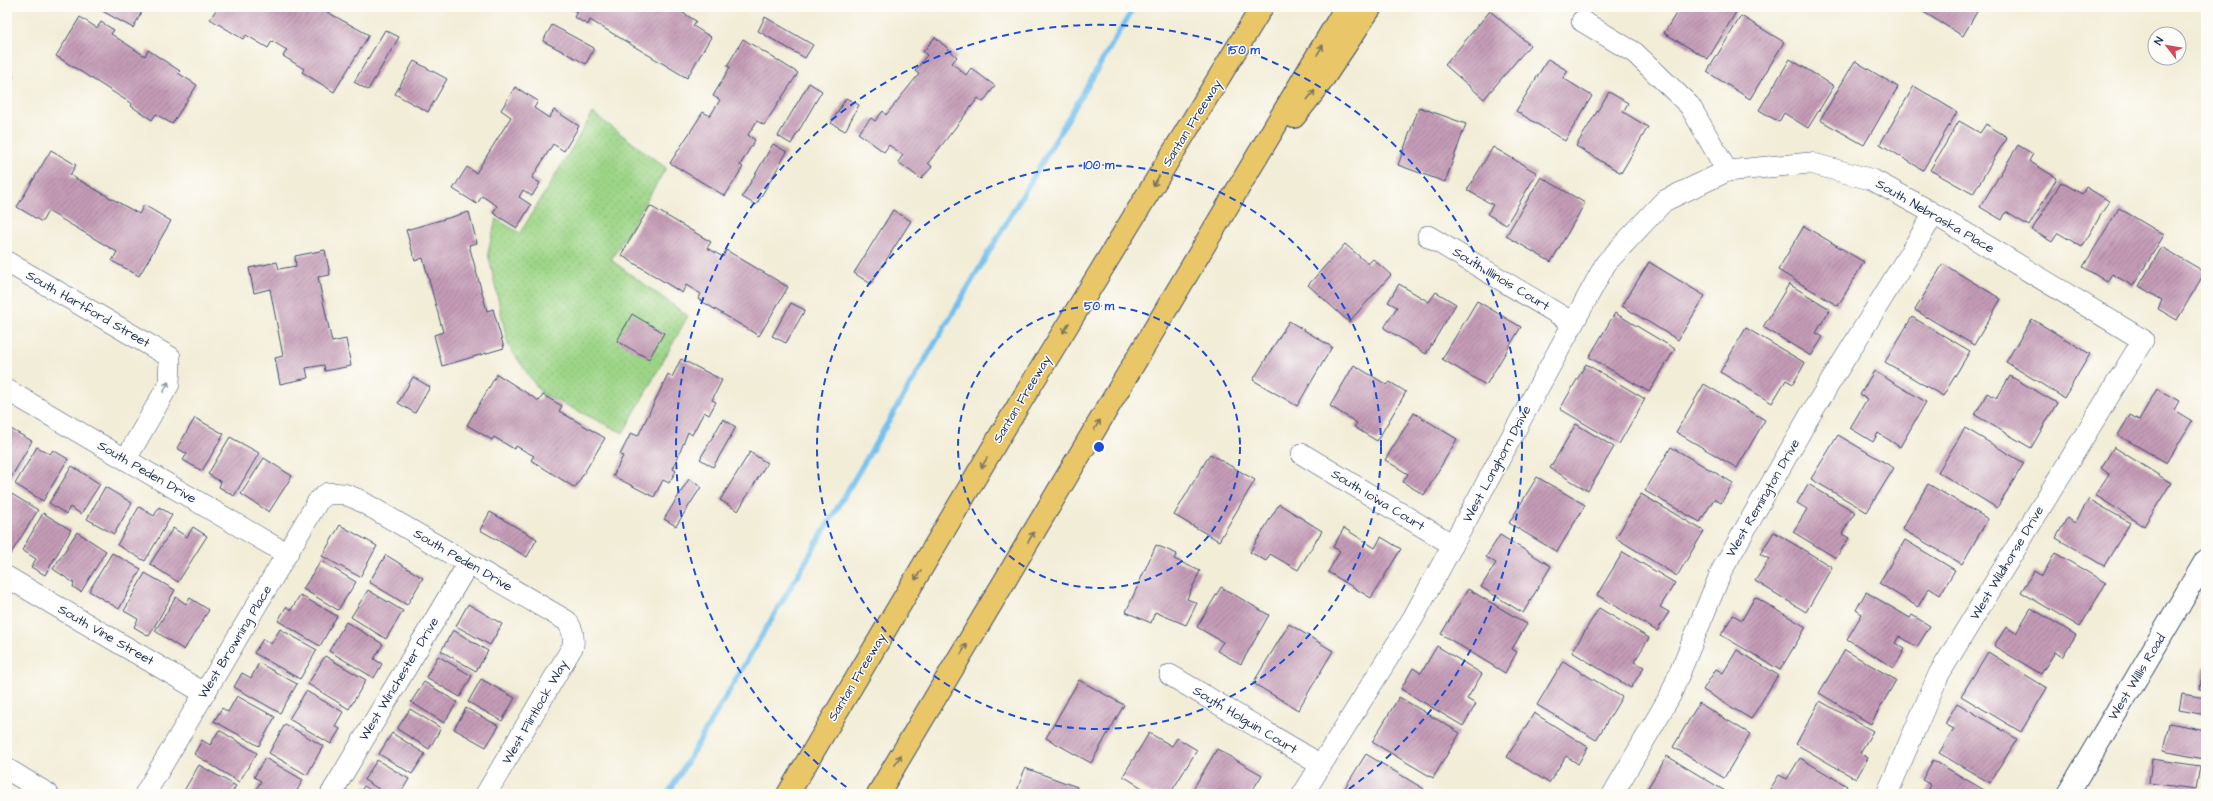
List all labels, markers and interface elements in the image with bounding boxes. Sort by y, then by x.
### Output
north arrow [2147,26,2187,66]
text: N [2151,34,2167,48]
text: 150 m [1228,42,1261,59]
one-way arrow [1316,45,1324,56]
street label: Santan Freeway [1158,76,1227,171]
one-way arrow [1307,90,1315,101]
text: 100 m [1084,157,1115,174]
one-way arrow [1151,175,1159,187]
street label: South Nebraska Place [1872,175,1998,257]
street label: South Illinois Court [1449,243,1554,315]
street label: South Hartford Street [23,266,154,352]
text: 50 m [1084,298,1115,315]
one-way arrow [1062,322,1070,333]
street label: Santan Freeway [989,352,1056,447]
one-way arrow [163,382,170,394]
street label: West Longhorn Drive [1459,403,1536,526]
one-way arrow [1094,419,1102,431]
street label: South Peden Drive [94,436,200,508]
street label: West Remington Drive [1722,436,1805,561]
centre of rings [1092,440,1106,454]
one-way arrow [979,457,987,469]
street label: South Iowa Court [1328,465,1429,535]
street label: West Wildhorse Drive [1966,503,2048,623]
street label: South Peden Drive [410,524,516,596]
one-way arrow [1027,531,1035,543]
one-way arrow [913,569,921,581]
street label: West Browning Place [194,582,277,703]
street label: South Vine Street [55,600,158,670]
street label: West Winchester Drive [355,614,443,744]
street label: Santan Freeway [824,630,891,725]
street label: West Willis Road [2104,630,2170,724]
one-way arrow [961,643,969,655]
street label: West Flintlock Way [498,657,573,768]
street label: South Holguin Court [1189,682,1301,760]
one-way arrow [894,755,902,767]

